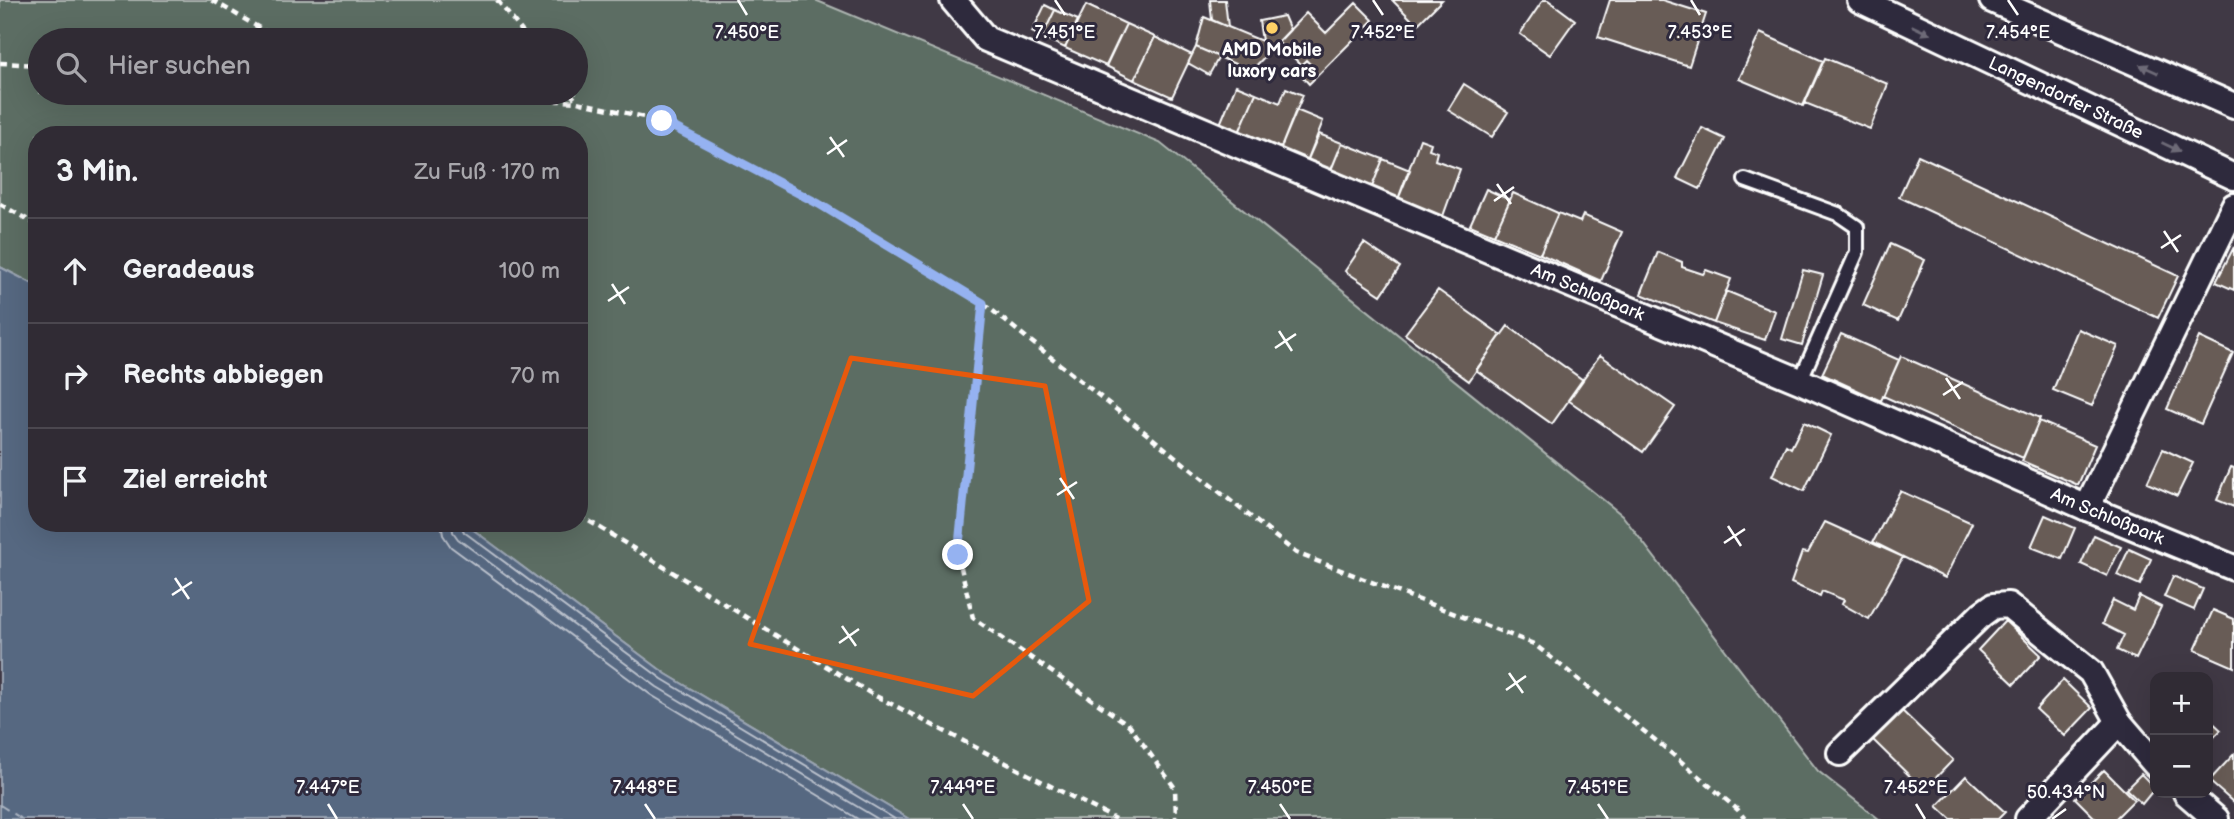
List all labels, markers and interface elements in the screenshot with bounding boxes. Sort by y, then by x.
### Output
marker: AMD Mobile luxory cars [1264,20,1280,36]
text: 7.450°E [715,22,779,43]
text: 7.451°E [1035,22,1096,43]
text: 7.452°E [1351,22,1415,43]
text: 7.453°E [1668,22,1732,43]
text: 7.454°E [1986,22,2050,43]
one-way arrow [1911,24,1931,36]
search box [28,28,588,105]
place label: AMD Mobile luxory cars [1221,40,1322,82]
icon: search [52,48,90,86]
text: Hier suchen [108,51,251,82]
street label: Langendorfer Straße [1985,52,2147,144]
one-way arrow [2139,63,2159,75]
route start [646,105,677,136]
one-way arrow [2161,142,2181,153]
text: 3 Min. [56,154,138,190]
text: Zu Fuß · 170 m [414,158,560,186]
icon: ahead [56,252,94,290]
text: Geradeaus [123,255,254,286]
text: 100 m [499,257,560,285]
street label: Am Schloßpark [1528,259,1648,326]
icon: right [56,357,94,395]
text: Rechts abbiegen [123,360,324,391]
text: 70 m [510,362,560,390]
icon: arrive [56,462,94,500]
text: Ziel erreicht [123,465,267,496]
street label: Am Schloßpark [2047,483,2167,549]
route end [942,539,973,570]
map controls [2150,672,2213,798]
button: + [2150,672,2213,735]
button: − [2150,735,2213,798]
text: 7.447°E [296,777,360,798]
text: 7.448°E [613,777,678,798]
text: 7.449°E [931,777,996,798]
text: 7.450°E [1248,777,1312,798]
text: 7.451°E [1568,777,1629,798]
text: 7.452°E [1884,777,1948,798]
text: 50.434°N [2027,782,2105,803]

